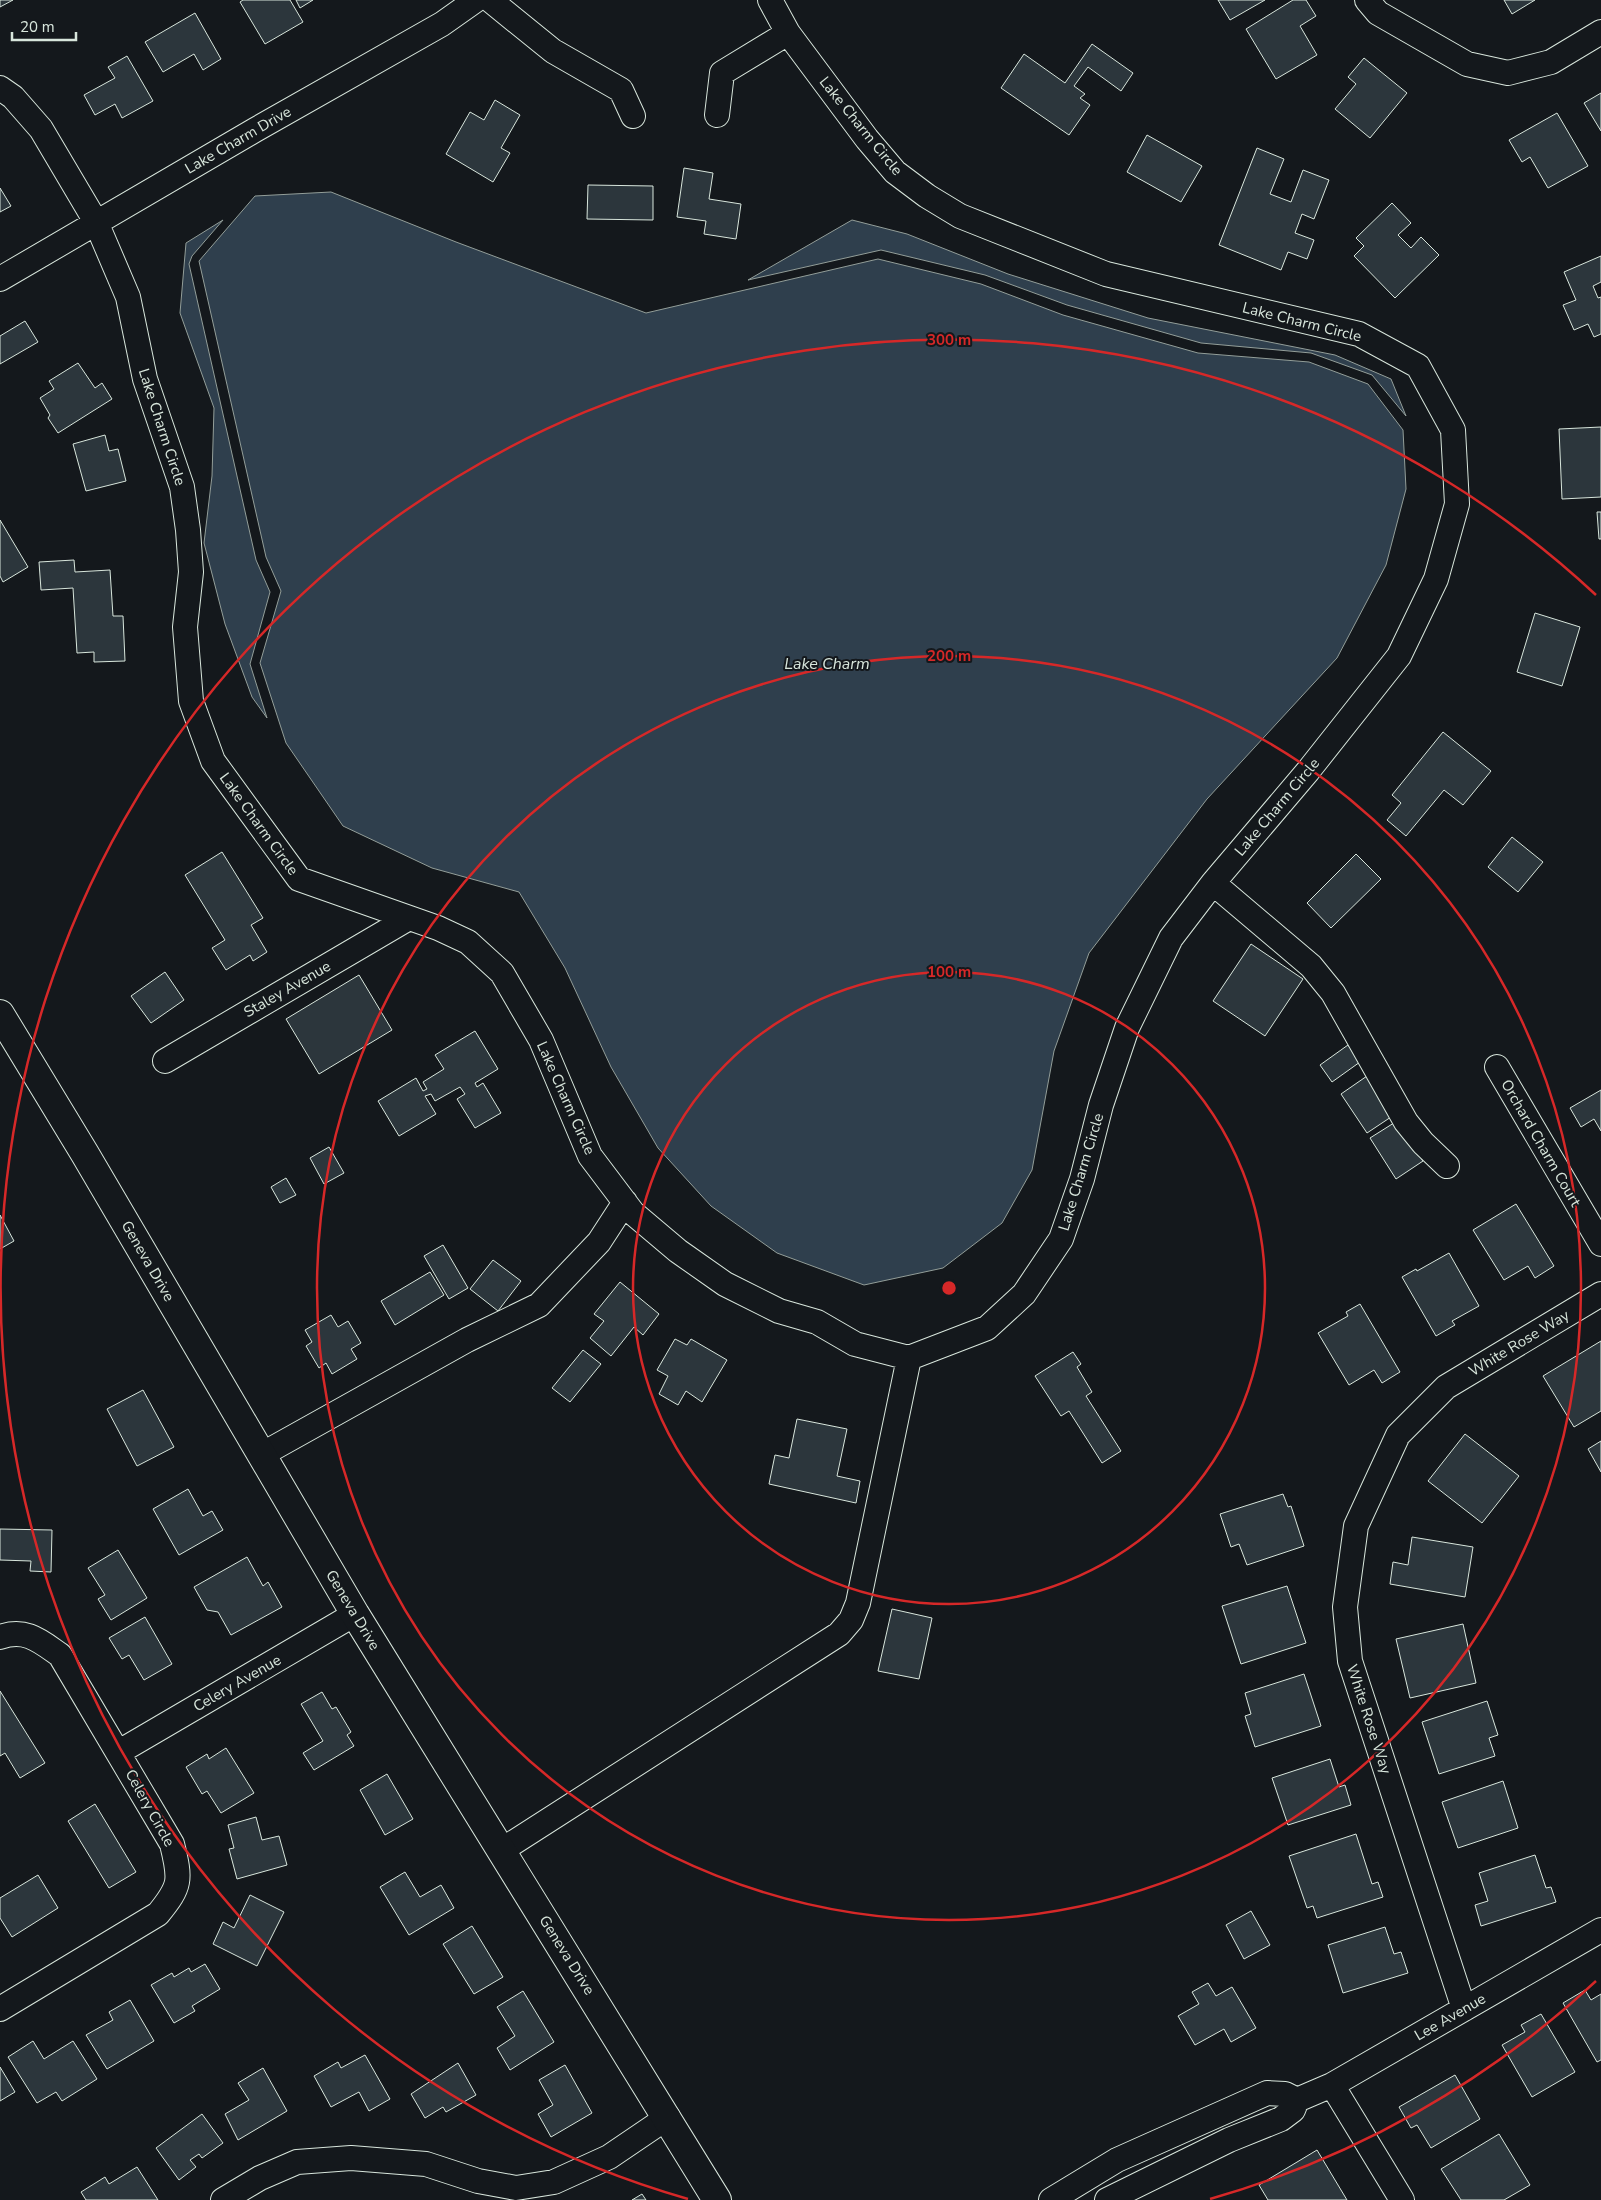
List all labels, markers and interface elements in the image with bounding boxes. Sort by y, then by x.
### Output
scale bar [12,10,76,42]
text: 20 m [20,17,55,37]
street label: Lake Charm Circle [815,72,907,180]
street label: Lake Charm Drive [181,101,295,179]
street label: Lake Charm Circle [1240,298,1364,346]
text: 300 m [927,330,971,350]
street label: Lake Charm Circle [134,366,190,488]
text: 200 m [927,646,971,666]
water label: Lake Charm [784,653,870,675]
street label: Lake Charm Circle [1230,754,1324,860]
street label: Lake Charm Circle [215,769,303,879]
street label: Staley Avenue [240,956,334,1022]
text: 100 m [927,962,971,982]
street label: Lake Charm Circle [532,1038,600,1158]
street label: Orchard Charm Court [1496,1076,1586,1211]
street label: Lake Charm Circle [1054,1111,1108,1233]
street label: Geneva Drive [117,1217,179,1305]
centre of rings [940,1279,958,1297]
street label: White Rose Way [1465,1305,1573,1381]
street label: Geneva Drive [321,1566,385,1654]
street label: Celery Avenue [189,1650,285,1716]
street label: White Rose Way [1342,1662,1396,1777]
street label: Celery Circle [121,1766,179,1850]
street label: Geneva Drive [535,1911,599,1999]
street label: Lee Avenue [1411,1989,1489,2045]

